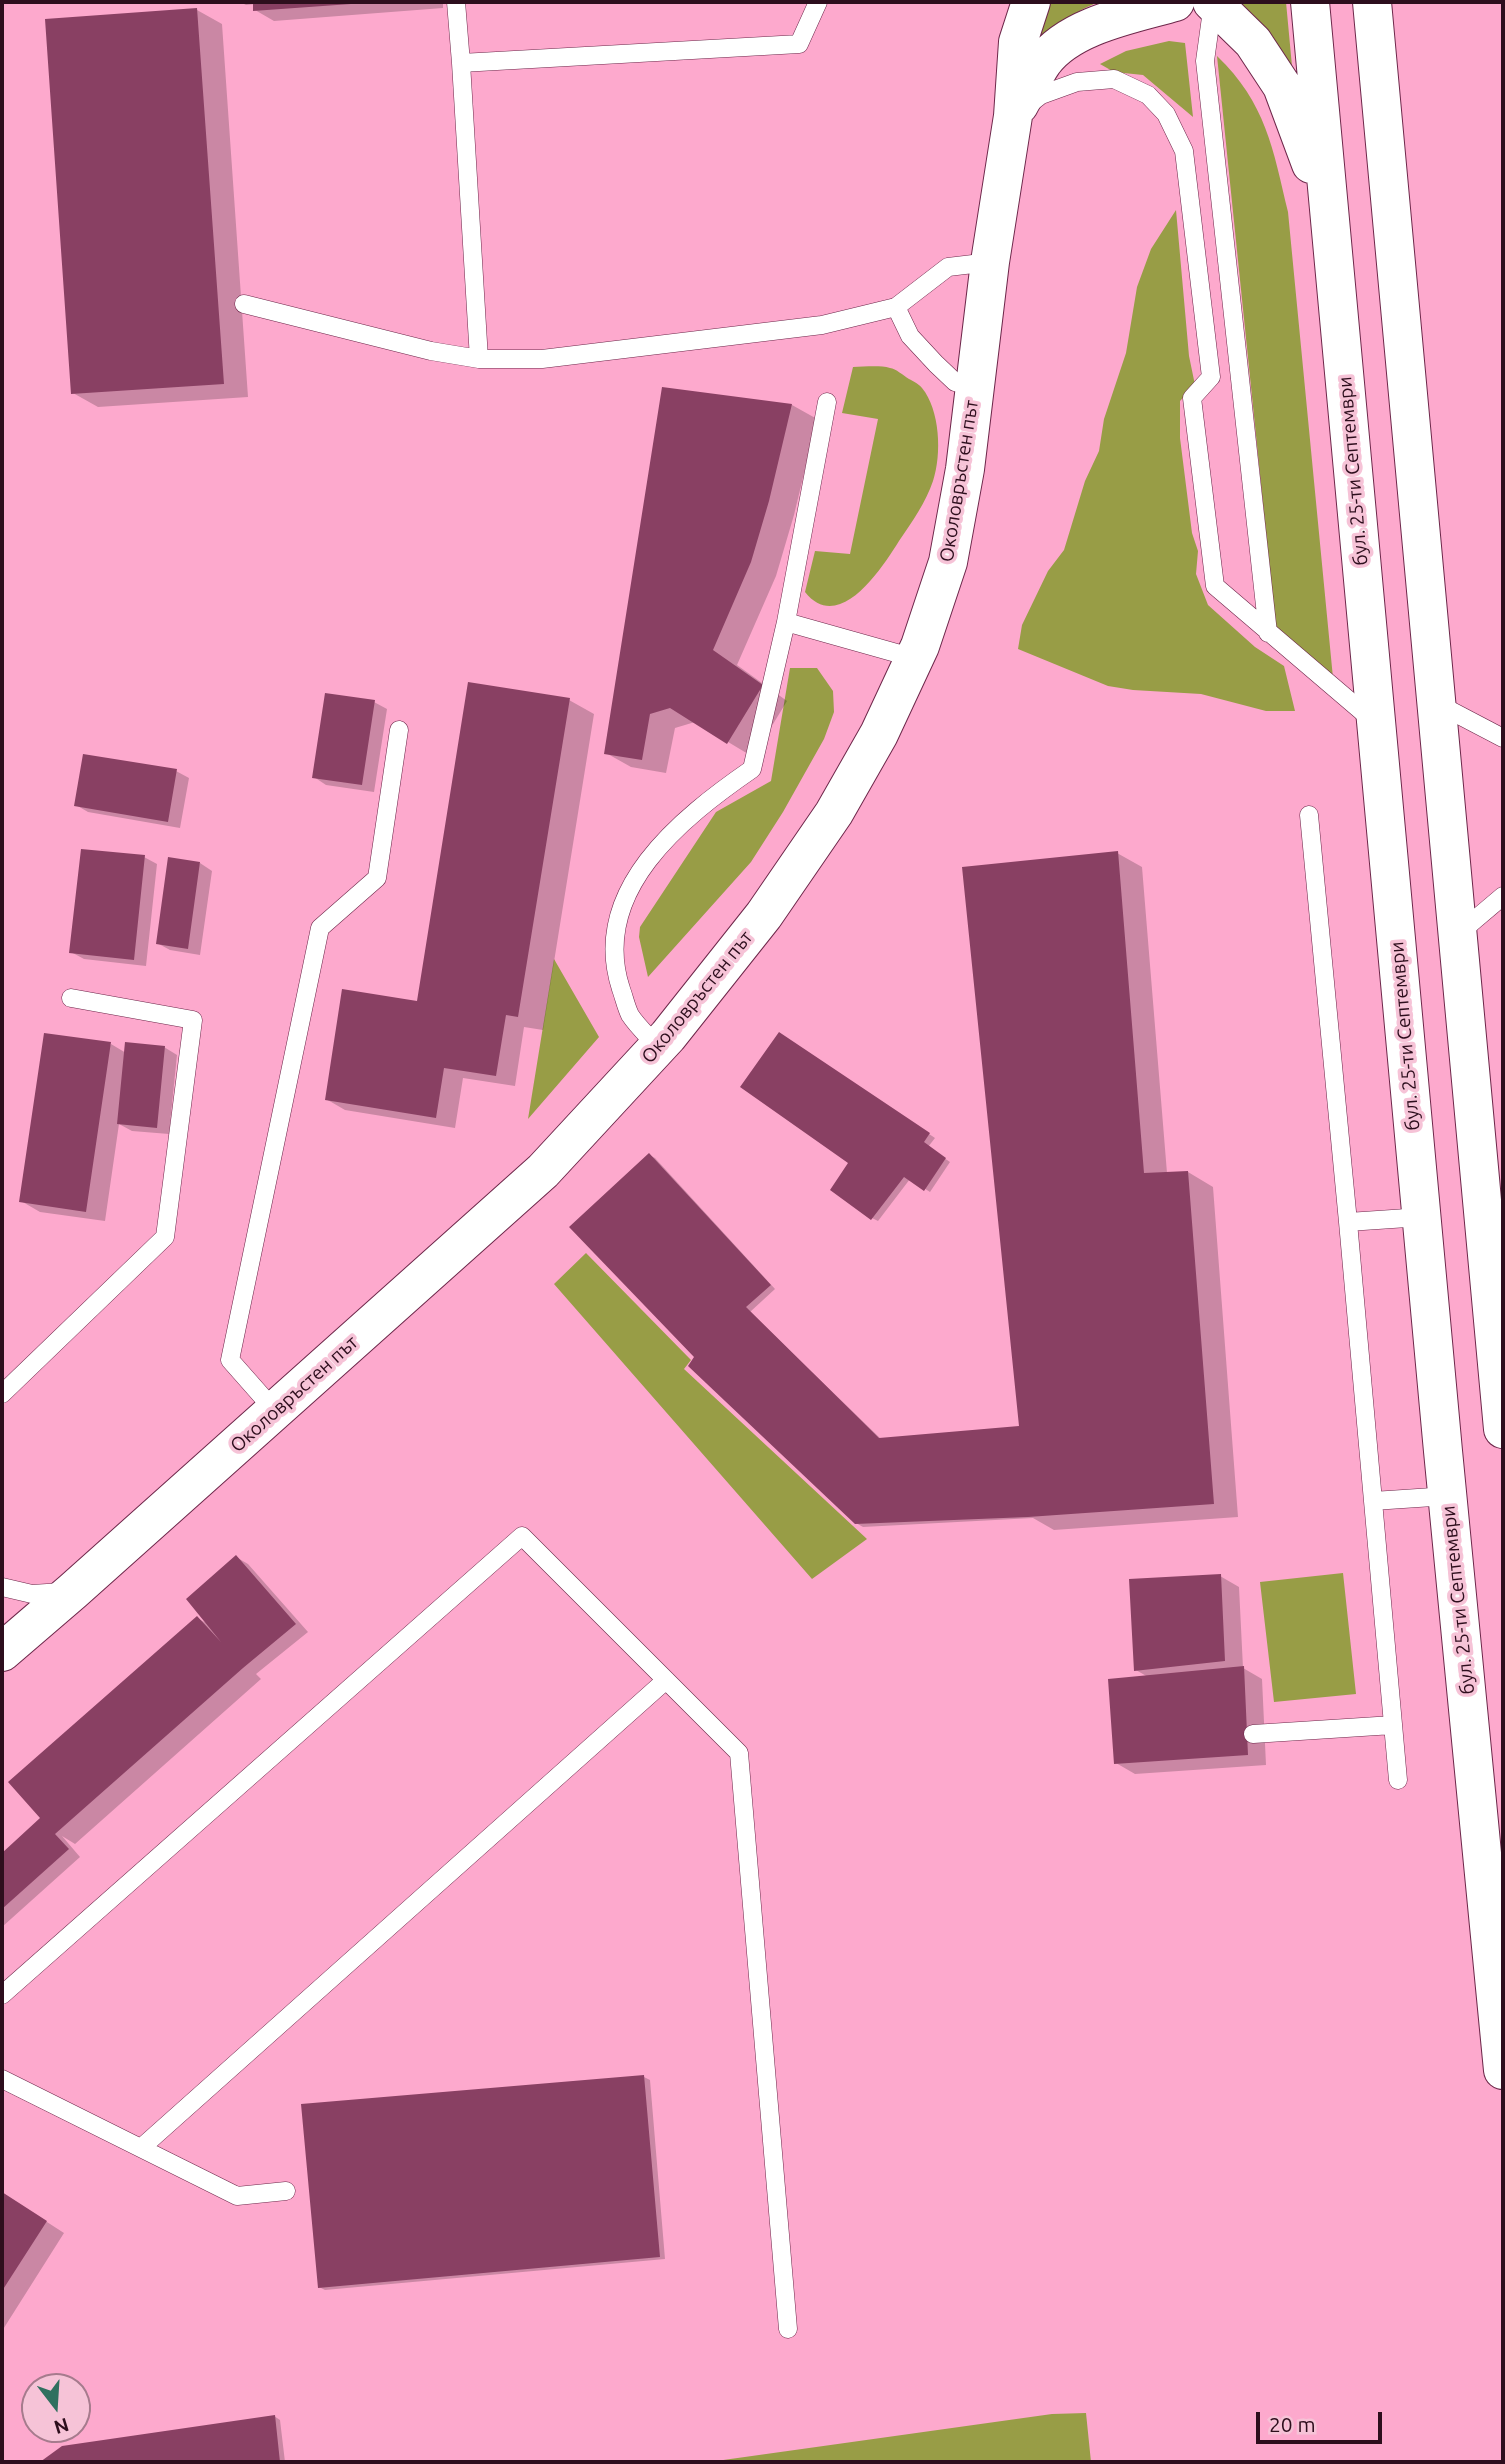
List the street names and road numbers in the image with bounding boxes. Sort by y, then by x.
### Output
street label: бул. 25-ти Септември [1333,376,1373,566]
street label: Околовръстен път [935,398,983,564]
street label: Околовръстен път [637,926,757,1068]
street label: бул. 25-ти Септември [1385,941,1425,1131]
street label: Околовръстен път [226,1331,362,1457]
street label: бул. 25-ти Септември [1437,1504,1479,1696]

